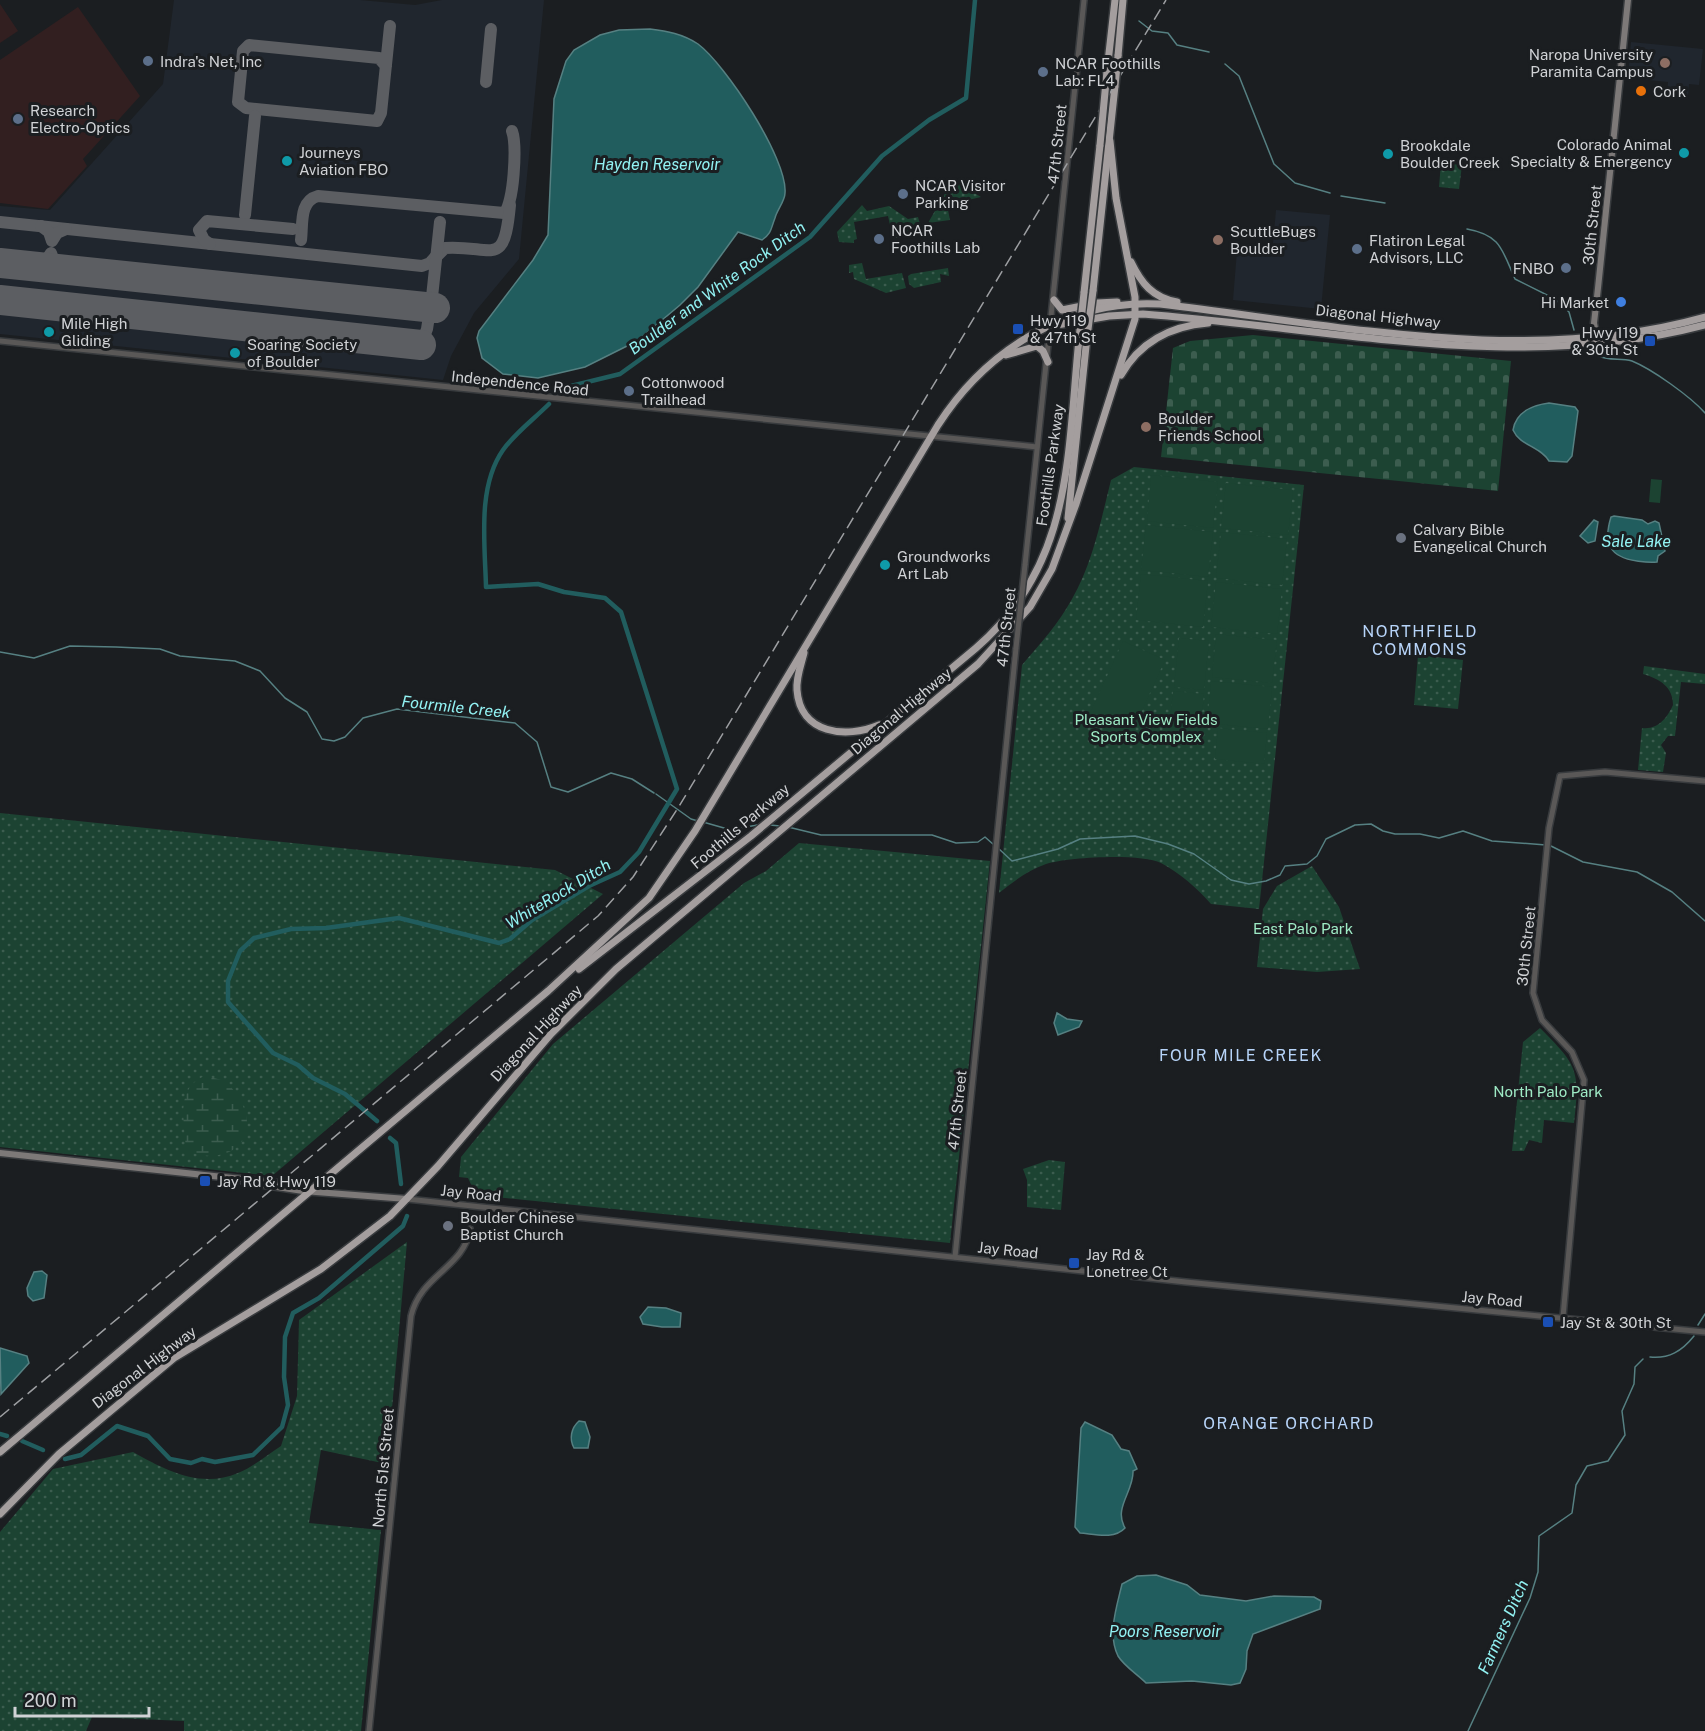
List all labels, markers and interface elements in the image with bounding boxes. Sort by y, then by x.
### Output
place label: Naropa University Paramita Campus [1529,46,1653,80]
place label: Indra's Net, Inc [160,53,262,70]
marker: Indra's Net, Inc [141,54,155,68]
place label: NCAR Foothills Lab: FL4 [1055,55,1161,89]
marker: Naropa University Paramita Campus [1658,56,1672,70]
marker: NCAR Foothills Lab: FL4 [1036,65,1050,79]
place label: Cork [1653,83,1686,100]
marker: Cork [1634,84,1648,98]
place label: Research Electro-Optics [30,102,130,136]
street label: 47th Street [1044,103,1070,185]
marker: Research Electro-Optics [11,112,25,126]
place label: Colorado Animal Specialty & Emergency [1510,136,1672,170]
place label: Brookdale Boulder Creek [1400,137,1500,171]
place label: Journeys Aviation FBO [299,144,388,178]
marker: Colorado Animal Specialty & Emergency [1677,146,1691,160]
marker: Brookdale Boulder Creek [1381,147,1395,161]
marker: Journeys Aviation FBO [280,154,294,168]
water label: Hayden Reservoir [594,155,721,174]
place label: NCAR Visitor Parking [915,177,1006,211]
street label: 30th Street [1579,184,1605,266]
marker: NCAR Visitor Parking [896,187,910,201]
water label: Boulder and White Rock Ditch [625,217,809,359]
place label: NCAR Foothills Lab [891,222,980,256]
place label: ScuttleBugs Boulder [1230,223,1316,257]
marker: NCAR Foothills Lab [872,232,886,246]
place label: Flatiron Legal Advisors, LLC [1369,232,1465,266]
marker: ScuttleBugs Boulder [1211,233,1225,247]
marker: Flatiron Legal Advisors, LLC [1350,242,1364,256]
place label: FNBO [1513,260,1554,277]
marker: FNBO [1559,261,1573,275]
place label: Hi Market [1541,294,1609,311]
marker: Hi Market [1614,295,1628,309]
street label: Diagonal Highway [1315,301,1441,331]
place label: Hwy 119 & 47th St [1030,312,1097,346]
place label: Mile High Gliding [61,315,127,349]
marker: Hwy 119 & 47th St [1011,322,1025,336]
place label: Hwy 119 & 30th St [1571,324,1638,358]
marker: Mile High Gliding [42,325,56,339]
marker: Hwy 119 & 30th St [1643,334,1657,348]
place label: Soaring Society of Boulder [247,336,357,370]
marker: Soaring Society of Boulder [228,346,242,360]
street label: Independence Road [450,367,590,399]
place label: Cottonwood Trailhead [641,374,725,408]
marker: Cottonwood Trailhead [622,384,636,398]
street label: Foothills Parkway [1033,403,1067,527]
place label: Boulder Friends School [1158,410,1262,444]
marker: Boulder Friends School [1139,420,1153,434]
place label: Calvary Bible Evangelical Church [1413,521,1547,555]
marker: Calvary Bible Evangelical Church [1394,531,1408,545]
water label: Sale Lake [1601,532,1671,551]
place label: Groundworks Art Lab [897,548,990,582]
marker: Groundworks Art Lab [878,558,892,572]
street label: 47th Street [993,586,1019,668]
district label: NORTHFIELD COMMONS [1362,622,1478,659]
street label: Diagonal Highway [847,664,955,758]
water label: Fourmile Creek [401,692,512,722]
park label: Pleasant View Fields Sports Complex [1074,711,1218,745]
street label: Foothills Parkway [687,780,793,872]
water label: WhiteRock Ditch [502,855,614,933]
street label: 30th Street [1513,905,1539,987]
park label: East Palo Park [1253,920,1353,937]
street label: Diagonal Highway [487,981,585,1085]
district label: FOUR MILE CREEK [1159,1046,1323,1065]
street label: 47th Street [944,1069,970,1151]
park label: North Palo Park [1493,1083,1603,1100]
place label: Jay Rd & Hwy 119 [217,1173,336,1190]
marker: Jay Rd & Hwy 119 [198,1174,212,1188]
street label: Jay Road [440,1181,502,1205]
place label: Boulder Chinese Baptist Church [460,1209,574,1243]
marker: Boulder Chinese Baptist Church [441,1219,455,1233]
street label: Jay Road [977,1238,1039,1262]
place label: Jay Rd & Lonetree Ct [1086,1246,1168,1280]
marker: Jay Rd & Lonetree Ct [1067,1256,1081,1270]
street label: Jay Road [1461,1288,1523,1310]
place label: Jay St & 30th St [1560,1314,1671,1331]
marker: Jay St & 30th St [1541,1315,1555,1329]
street label: Diagonal Highway [89,1322,199,1412]
street label: North 51st Street [369,1407,397,1528]
district label: ORANGE ORCHARD [1203,1414,1375,1433]
water label: Farmers Ditch [1474,1577,1532,1677]
water label: Poors Reservoir [1109,1622,1222,1641]
scale bar [15,1680,148,1718]
text: 200 m [24,1690,77,1711]

